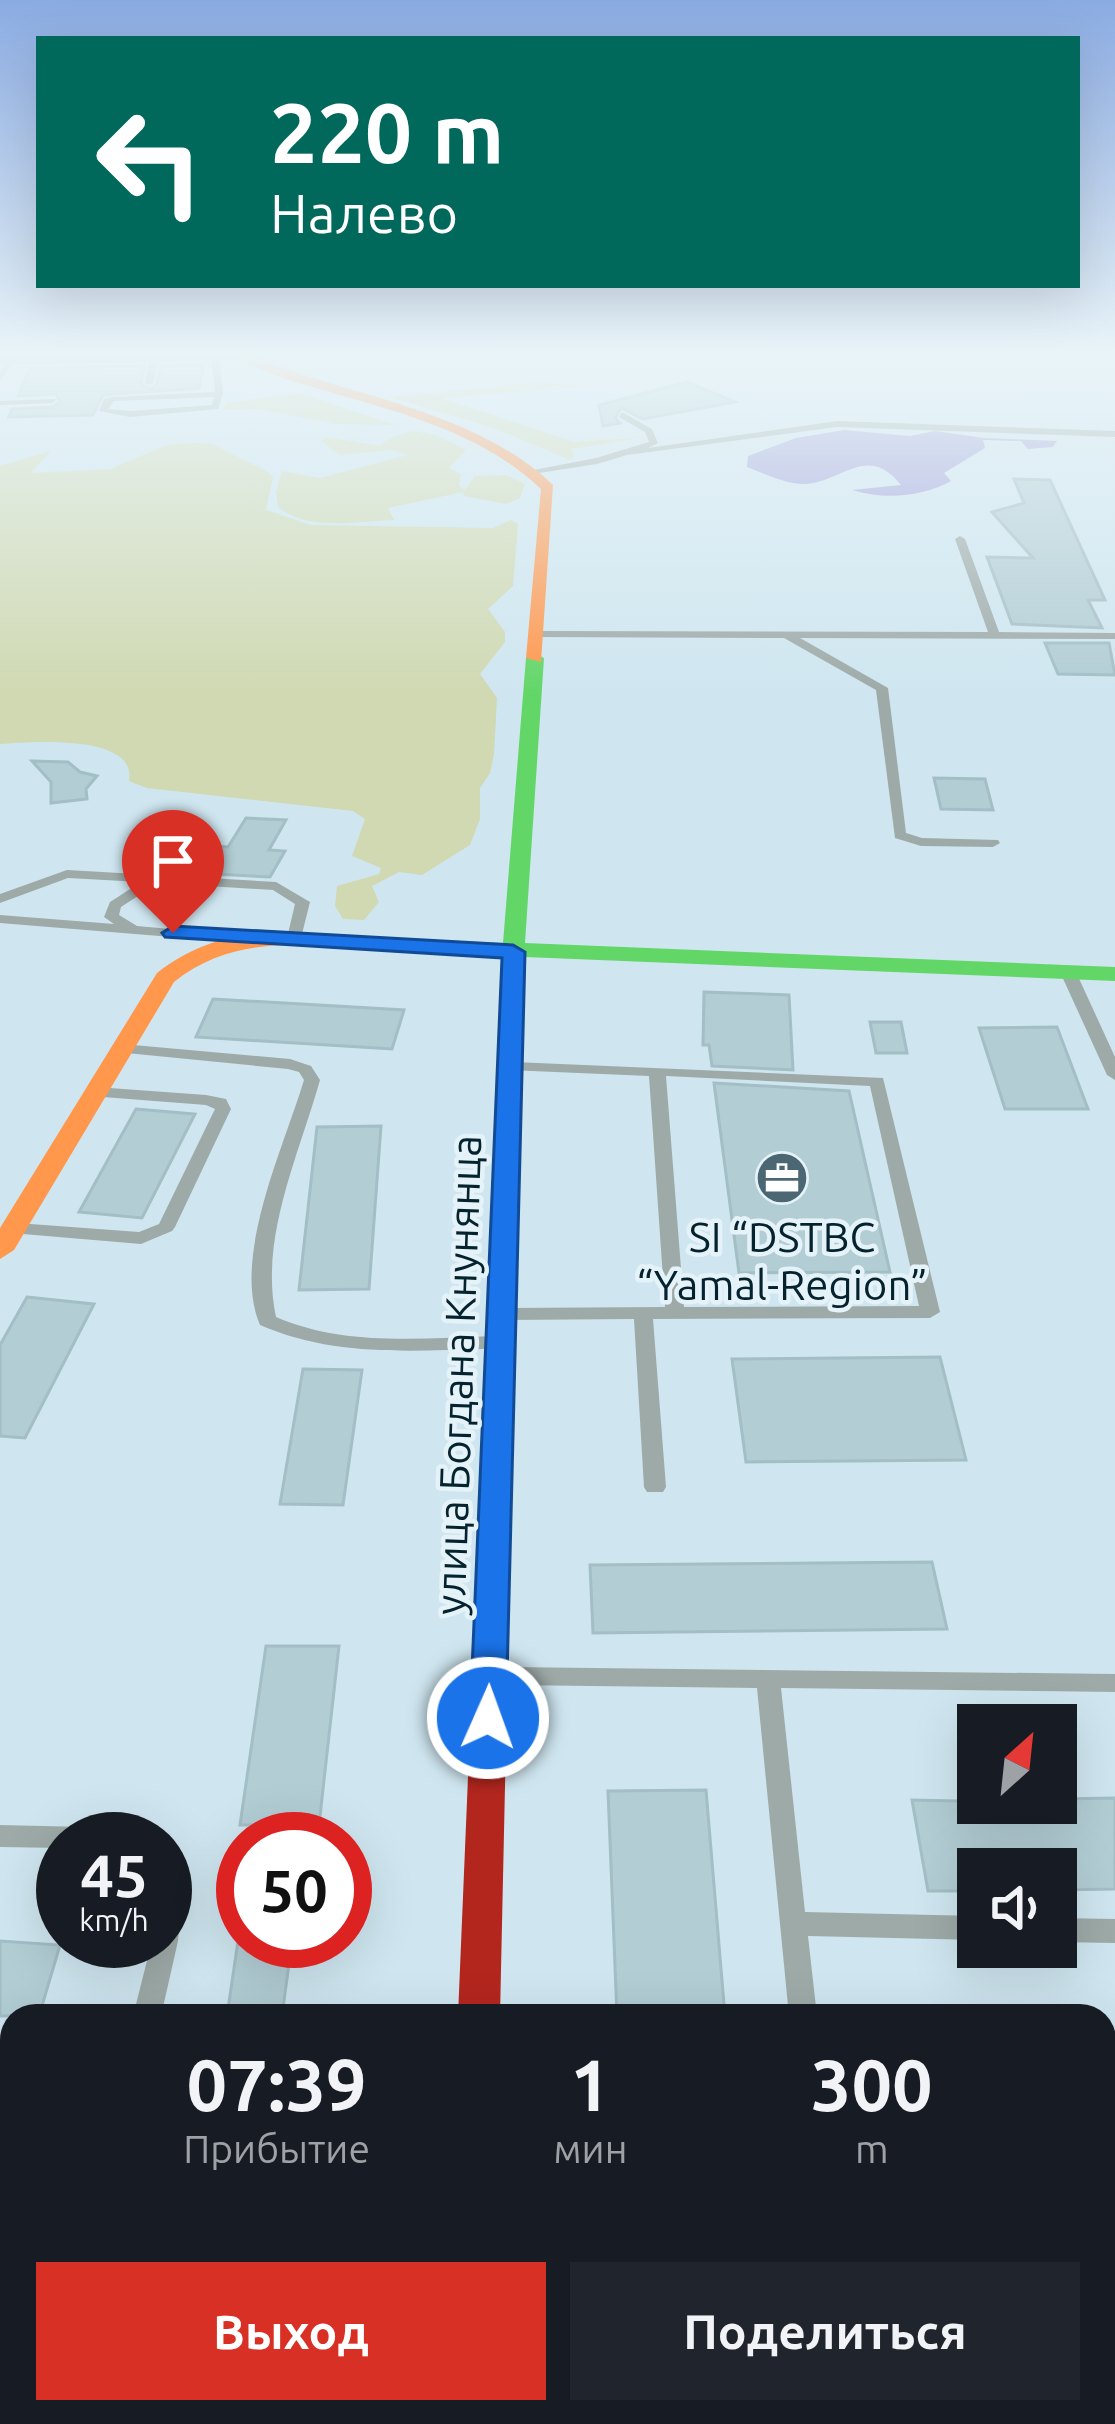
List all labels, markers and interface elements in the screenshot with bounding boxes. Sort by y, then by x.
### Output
icon: left [72,84,228,240]
text: 220 m [270,85,504,179]
text: Налево [270,183,458,243]
pin [122,810,224,933]
icon: arrive [140,828,206,894]
street label: улица Богдана Кнунянца [426,1134,489,1616]
office icon: SI “DSTBC “Yamal-Region” [754,1150,810,1206]
place label: SI “DSTBC “Yamal-Region” [636,1213,928,1308]
position arrow [425,1655,551,1781]
north arrow [957,1704,1077,1824]
map controls [957,1704,1077,1968]
speed limit sign: 50 [216,1812,372,1968]
text: 45 [80,1841,148,1908]
button: sound [957,1848,1077,1968]
text: km/h [79,1903,149,1937]
text: 07:39 [187,2044,367,2125]
text: 1 [570,2044,611,2125]
text: 300 [811,2044,933,2125]
text: Прибытие [183,2127,370,2170]
text: мин [553,2127,627,2170]
text: m [855,2127,889,2170]
button: Выход [36,2262,546,2400]
button: Поделиться [570,2262,1080,2400]

